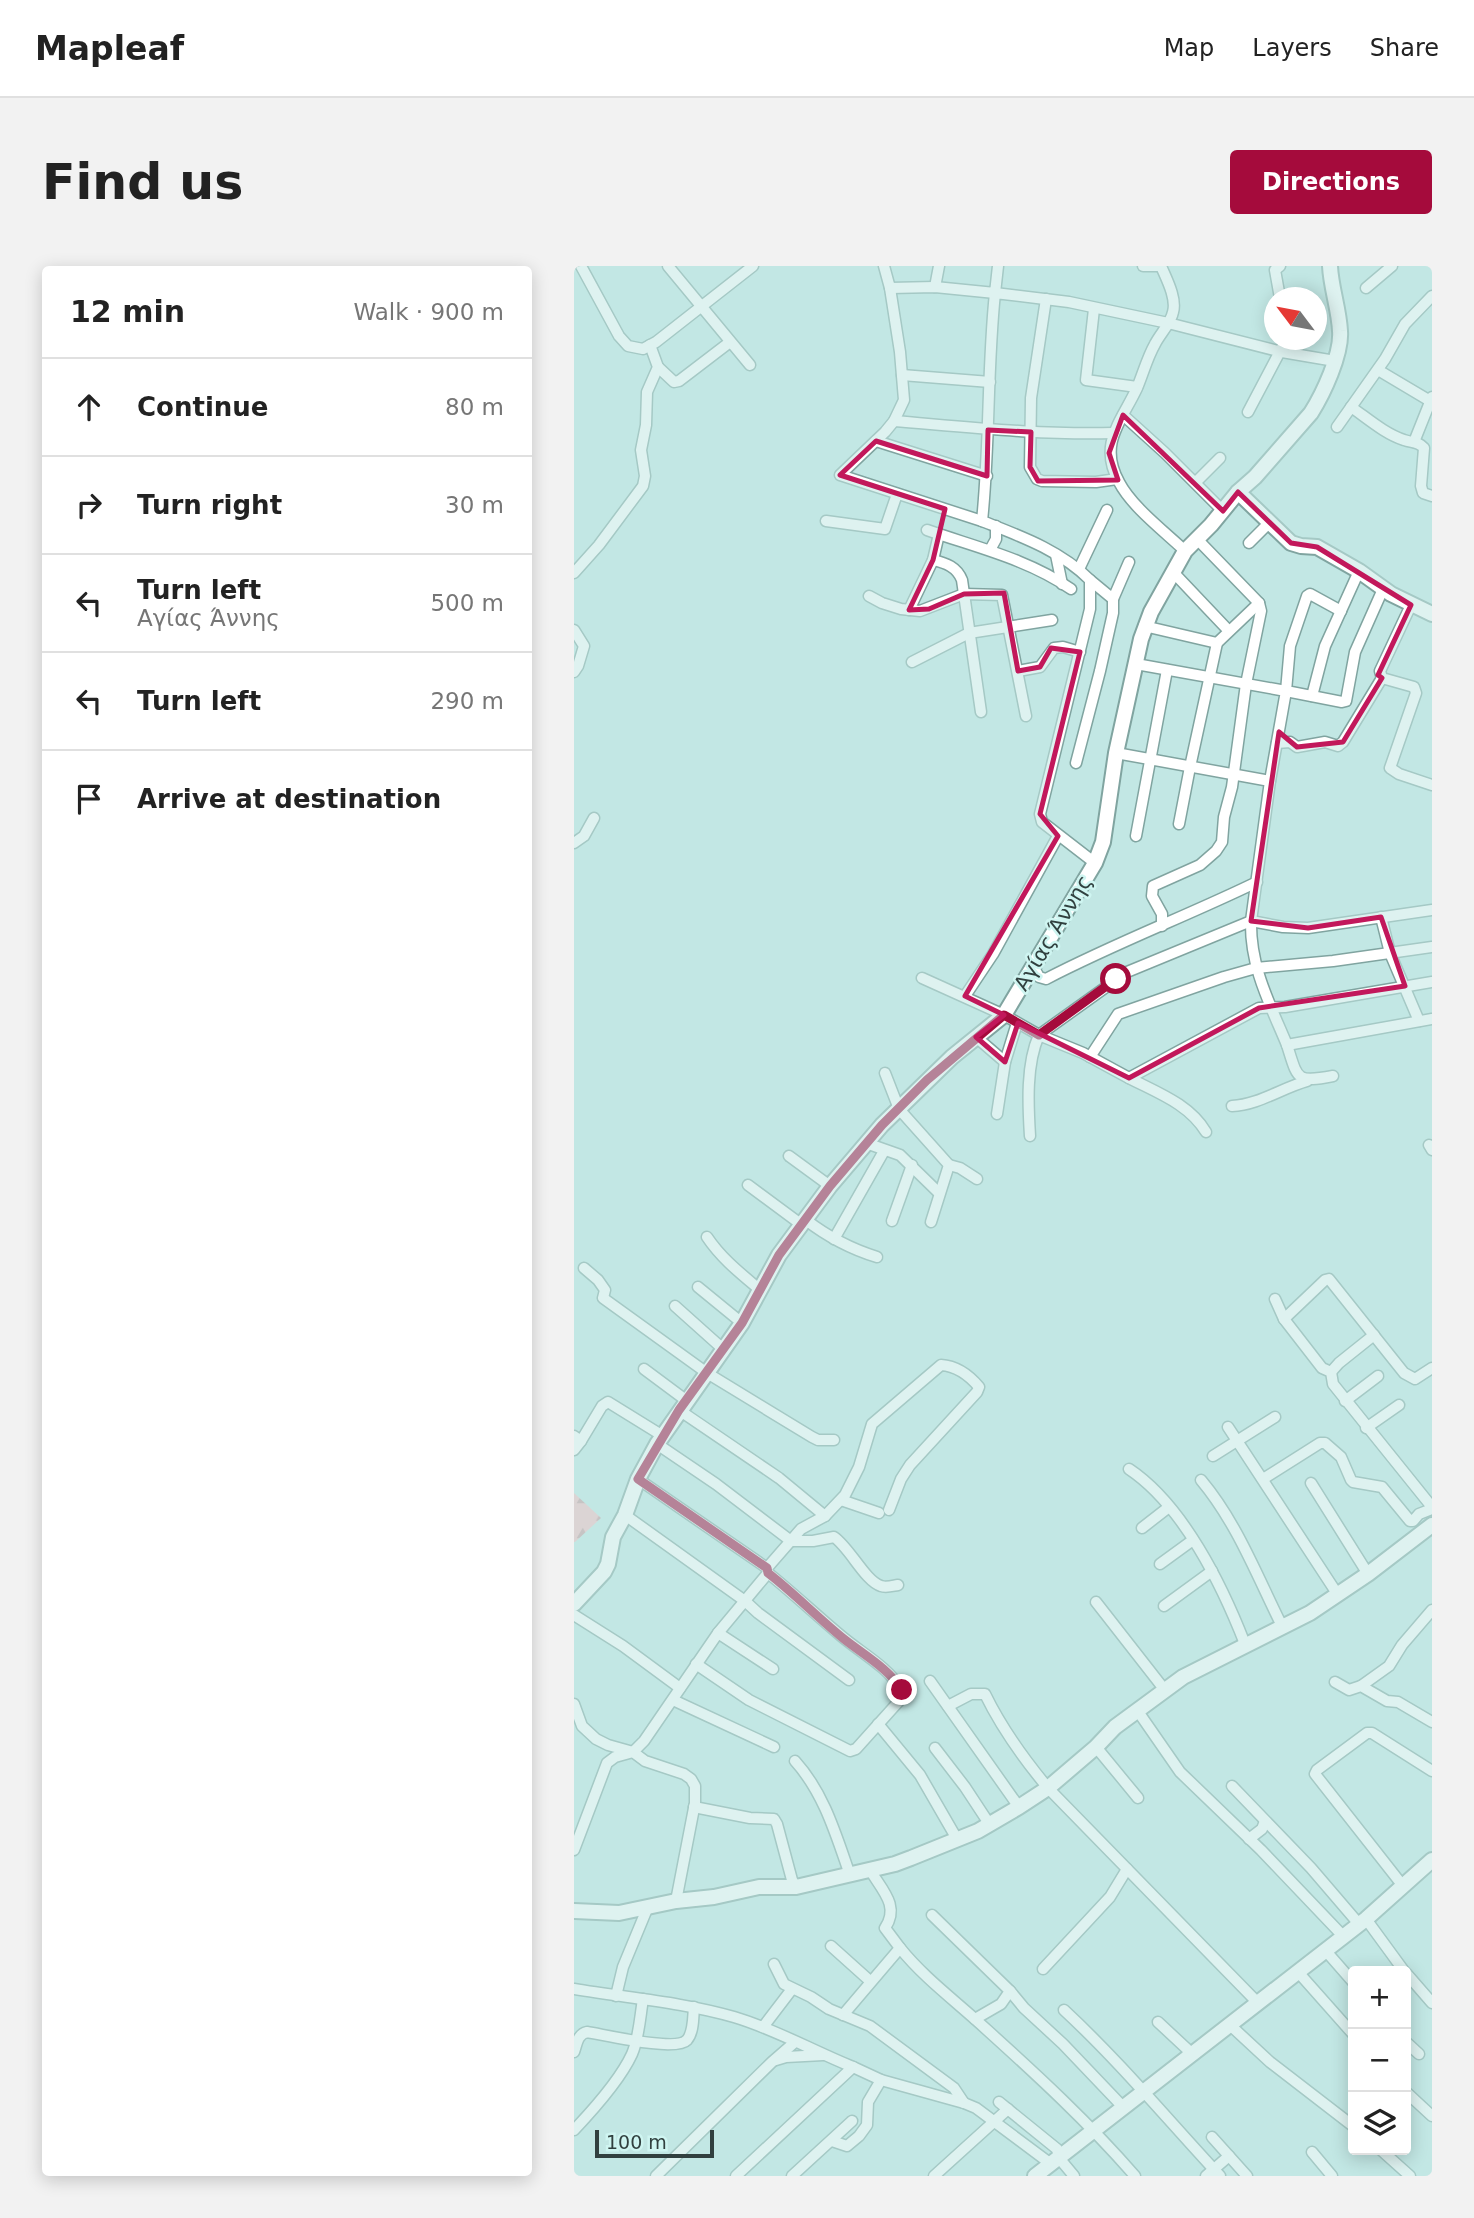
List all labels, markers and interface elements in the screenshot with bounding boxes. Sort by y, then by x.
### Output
text: Mapleaf [35,29,184,68]
text: Map [1164,34,1214,62]
text: Layers [1252,34,1332,62]
text: Share [1370,34,1439,62]
button: Directions [1230,150,1432,214]
text: Find us [42,154,243,211]
north arrow [1264,287,1327,350]
text: 12 min [70,294,185,329]
text: Walk · 900 m [353,299,504,325]
icon: ahead [70,388,108,426]
text: Continue [137,392,268,422]
text: 80 m [445,394,504,420]
icon: right [70,486,108,524]
text: Turn right [137,490,282,520]
text: 30 m [445,492,504,518]
text: Turn left [137,575,261,605]
icon: left [70,584,108,622]
text: 500 m [430,590,504,616]
text: Αγίας Άννης [137,605,280,631]
icon: left [70,682,108,720]
text: Turn left [137,686,261,716]
text: 290 m [430,688,504,714]
icon: arrive [70,780,108,818]
text: Arrive at destination [137,784,441,814]
street label: Αγίας Άννης [1009,871,1097,995]
route start [1100,963,1131,994]
route end [886,1674,917,1705]
map controls [1348,1966,1411,2155]
button: + [1348,1966,1411,2029]
button: − [1348,2029,1411,2092]
button: layers [1348,2092,1411,2155]
scale bar [595,2127,714,2159]
text: 100 m [606,2131,667,2153]

